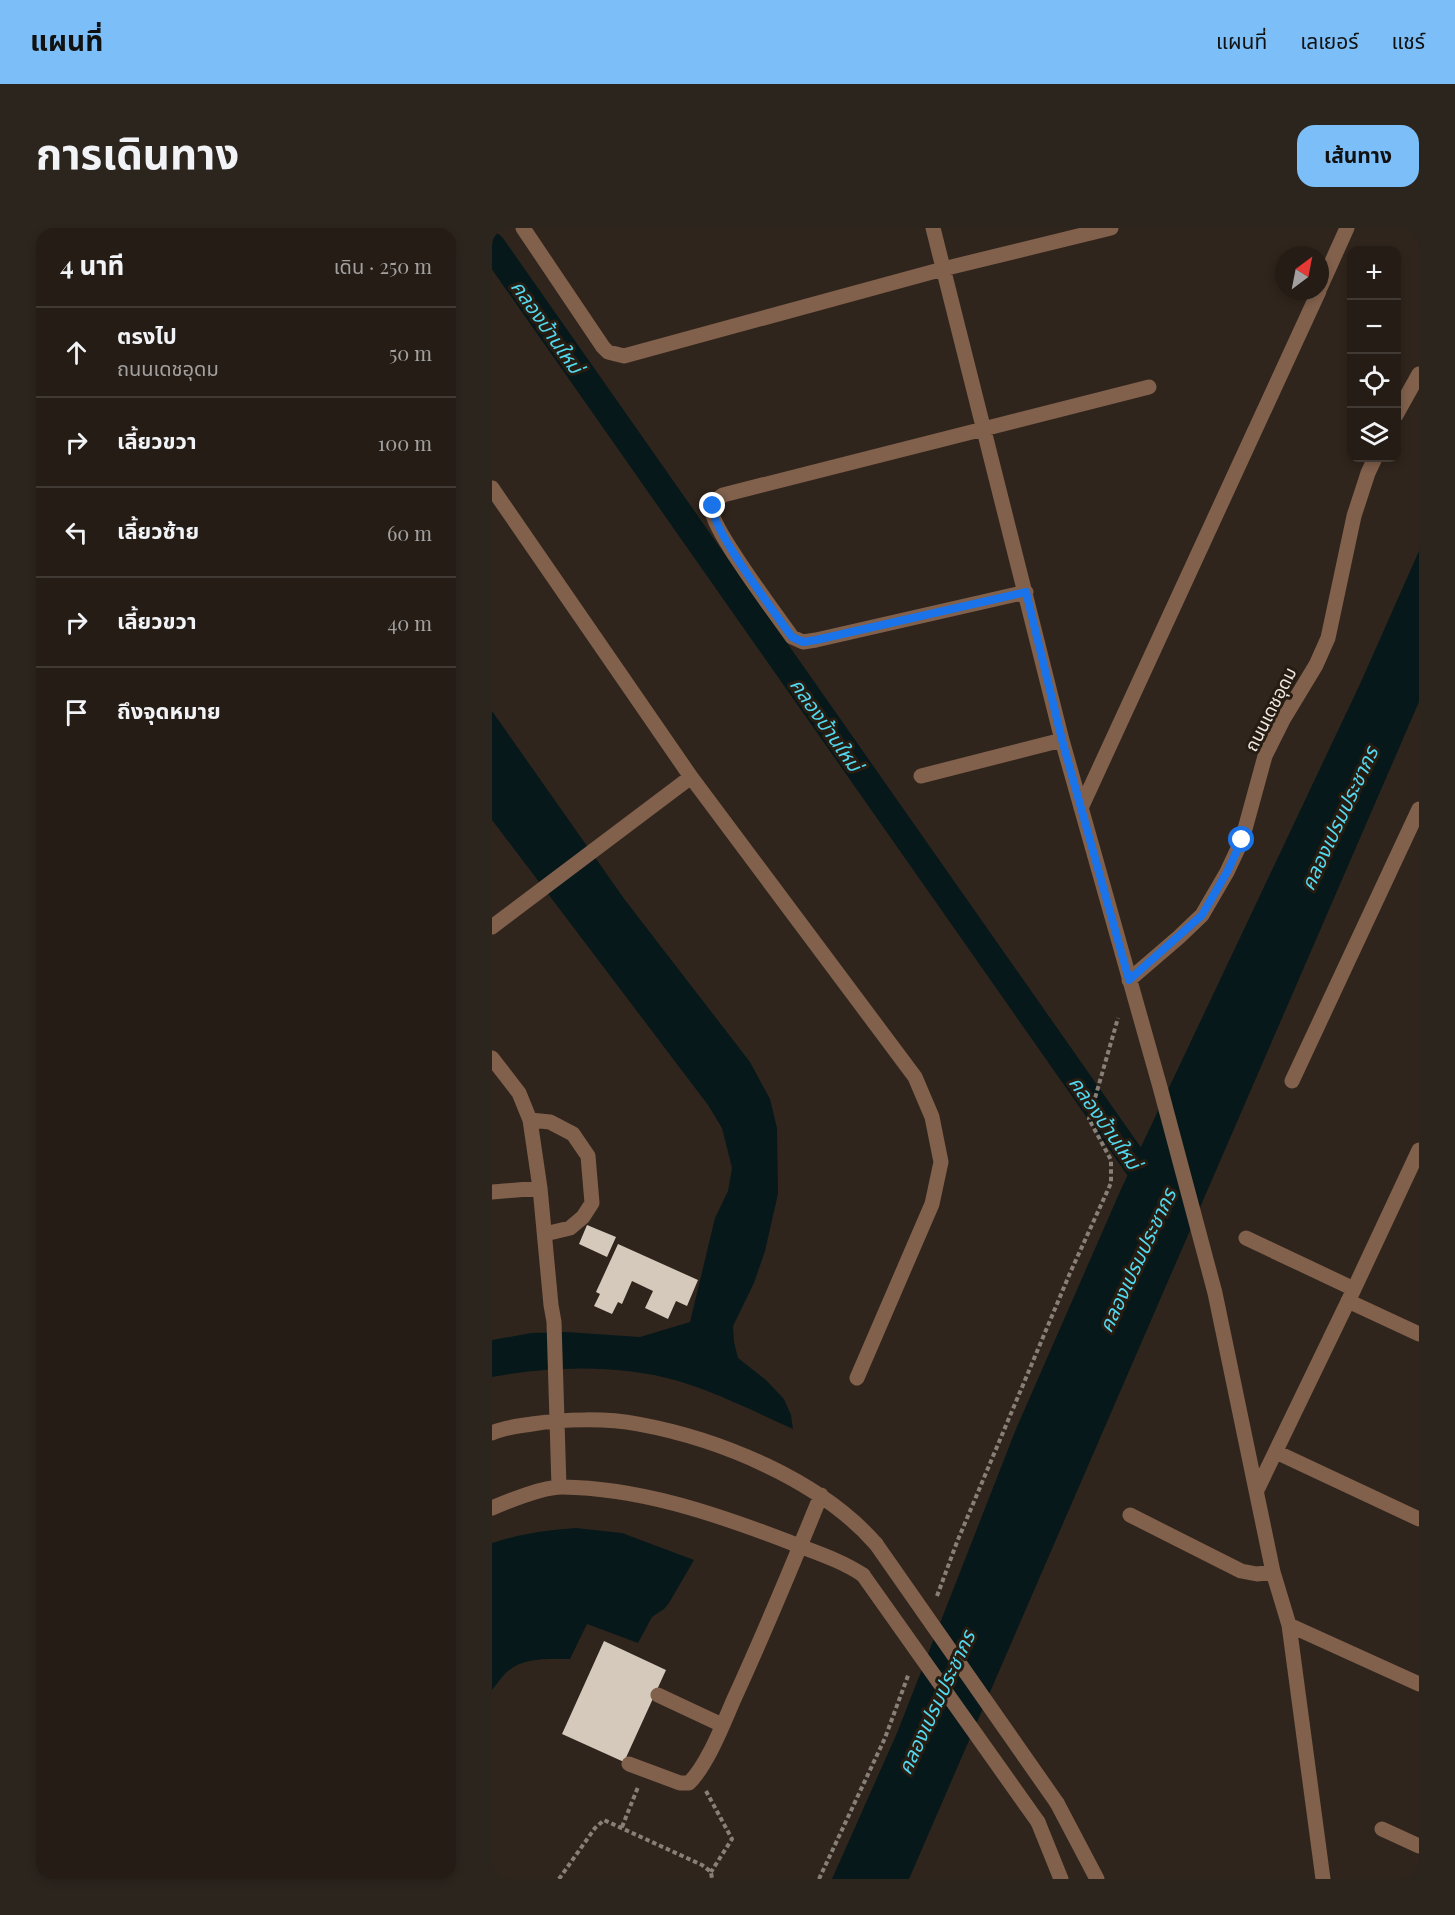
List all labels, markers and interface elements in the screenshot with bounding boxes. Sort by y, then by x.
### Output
text: แผนที่ [30,21,103,58]
text: แผนที่ [1216,26,1267,54]
text: เลเยอร์ [1300,26,1359,54]
text: แชร์ [1392,26,1425,54]
text: การเดินทาง [36,124,239,180]
button: เส้นทาง [1297,125,1419,187]
north arrow [1275,246,1329,300]
map controls [1347,246,1401,462]
button: + [1347,246,1401,300]
text: 4 นาที [60,247,124,282]
text: เดิน · 250 m [334,252,432,279]
water label: คลองบ้านใหม่ [506,274,592,381]
button: − [1347,300,1401,354]
text: ตรงไป [117,320,177,350]
icon: ahead [60,336,93,369]
text: 50 m [389,339,432,366]
text: ถนนเดชอุดม [117,354,219,381]
button: locate [1347,354,1401,408]
button: layers [1347,408,1401,462]
text: เลี้ยวขวา [117,425,197,455]
icon: right [60,426,93,459]
text: 100 m [378,429,432,456]
route end [699,492,725,518]
text: เลี้ยวซ้าย [117,515,199,545]
icon: left [60,516,93,549]
text: 60 m [387,519,432,546]
text: เลี้ยวขวา [117,605,197,635]
icon: right [60,606,93,639]
text: 40 m [387,609,432,636]
street label: ถนนเดชอุดม [1239,663,1301,755]
water label: คลองบ้านใหม่ [785,672,871,779]
text: ถึงจุดหมาย [117,695,221,725]
icon: arrive [60,696,93,729]
water label: คลองเปรมประชากร [1293,741,1384,894]
route start [1228,826,1254,852]
water label: คลองบ้านใหม่ [1064,1070,1150,1177]
water label: คลองเปรมประชากร [1091,1183,1182,1336]
water label: คลองเปรมประชากร [890,1625,981,1778]

